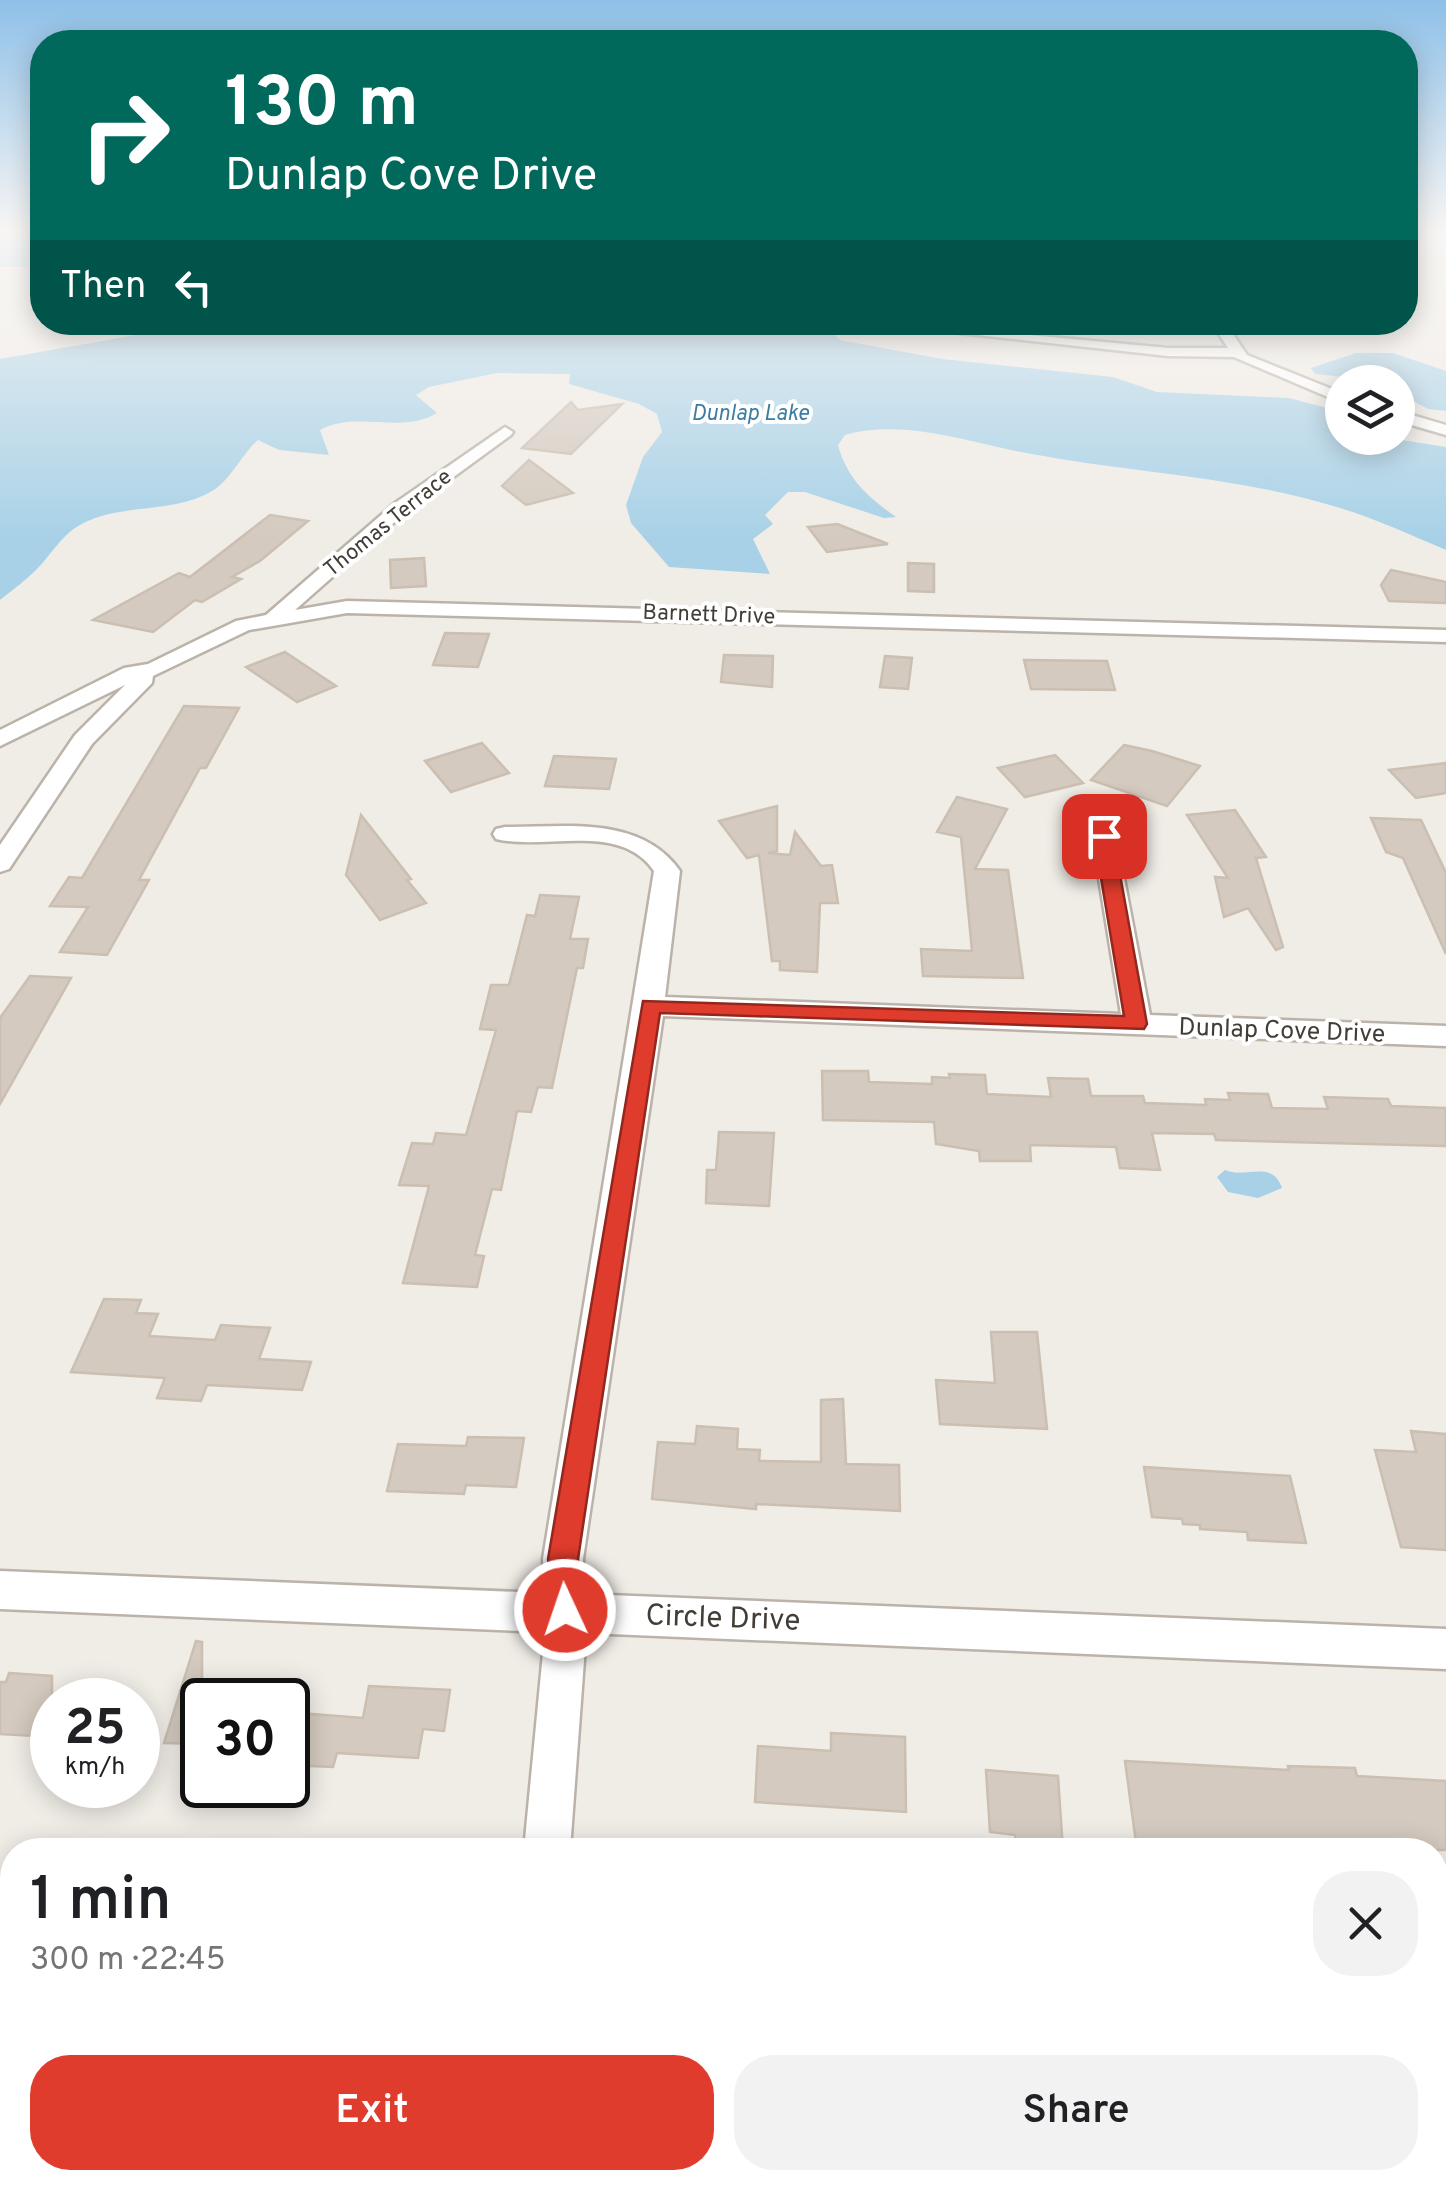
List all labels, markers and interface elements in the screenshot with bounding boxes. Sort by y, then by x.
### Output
text: 130 m [225,62,419,151]
icon: right [60,70,190,200]
text: Dunlap Cove Drive [225,149,597,206]
icon: left [166,260,221,315]
text: Then [60,263,146,312]
map controls [1325,365,1415,455]
button: layers [1325,365,1415,455]
water label: Dunlap Lake [691,401,809,428]
street label: Thomas Terrace [319,464,458,584]
street label: Barnett Drive [642,600,776,631]
pin [1062,794,1147,879]
icon: arrive [1077,809,1132,864]
street label: Dunlap Cove Drive [1178,1012,1386,1052]
position arrow [513,1558,617,1662]
street label: Circle Drive [645,1598,801,1641]
speed limit sign: 30 [180,1678,310,1808]
text: 25 [64,1699,126,1762]
text: km/h [65,1752,125,1784]
text: 1 min [30,1865,171,1941]
button: close [1313,1871,1418,1976]
text: 300 m · 22:45 [30,1941,226,1981]
button: Exit [30,2055,714,2170]
button: Share [734,2055,1418,2170]

